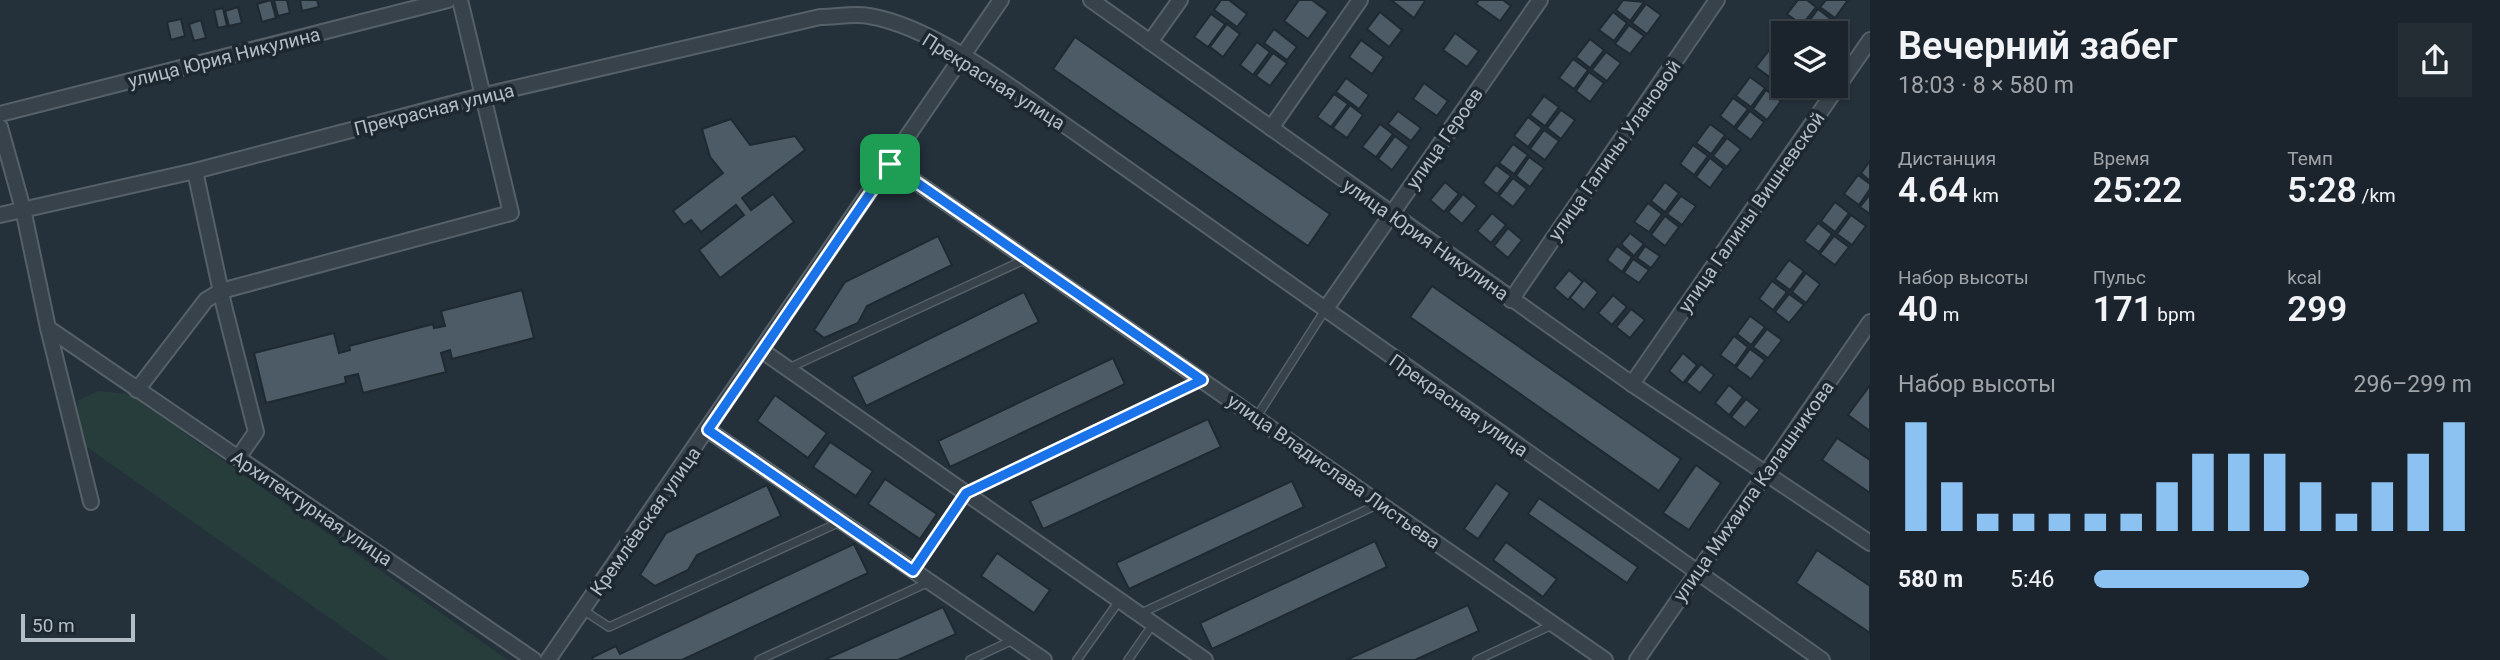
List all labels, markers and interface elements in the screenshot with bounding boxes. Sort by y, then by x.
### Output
map controls [1771,21,1848,98]
button: layers [1771,21,1848,98]
street label: улица Юрия Никулина [126,22,323,93]
button: share [2398,23,2472,97]
text: Вечерний забег [1898,24,2177,68]
street label: Прекрасная улица [918,28,1069,135]
street label: улица Галины Улановой [1543,56,1686,245]
text: 18:03 · 8 × 580 m [1898,72,2074,99]
street label: Прекрасная улица [352,78,517,140]
street label: улица Героев [1401,83,1488,193]
street label: улица Галины Вишневской [1673,107,1830,317]
pin [860,134,920,194]
icon: arrive [871,145,909,183]
text: Дистанция [1898,147,1996,170]
text: Время [2093,147,2150,170]
text: Темп [2287,147,2333,170]
text: 4.64 [1898,170,1968,211]
text: 25:22 [2093,170,2182,211]
text: 5:28 [2287,170,2357,211]
street label: улица Юрия Никулина [1338,173,1513,305]
text: km [1968,184,1999,207]
text: /km [2357,184,2396,207]
text: Набор высоты [1898,266,2029,289]
text: Пульс [2093,266,2146,289]
text: kcal [2287,266,2322,289]
text: 40 [1898,289,1938,330]
text: 171 [2093,289,2153,330]
text: 299 [2287,289,2347,330]
text: m [1938,303,1959,326]
text: bpm [2153,303,2195,326]
street label: Прекрасная улица [1385,349,1533,462]
text: Набор высоты [1898,371,2056,398]
text: 296–299 m [2353,371,2472,398]
street label: улица Михаила Калашникова [1668,376,1839,606]
street label: улица Владислава Листьева [1223,389,1445,554]
street label: Кремлёвская улица [585,442,705,600]
street label: Архитектурная улица [227,446,397,571]
text: 580 m [1898,566,1963,593]
text: 5:46 [2010,566,2054,593]
scale bar [21,611,135,643]
text: 50 m [32,614,75,637]

